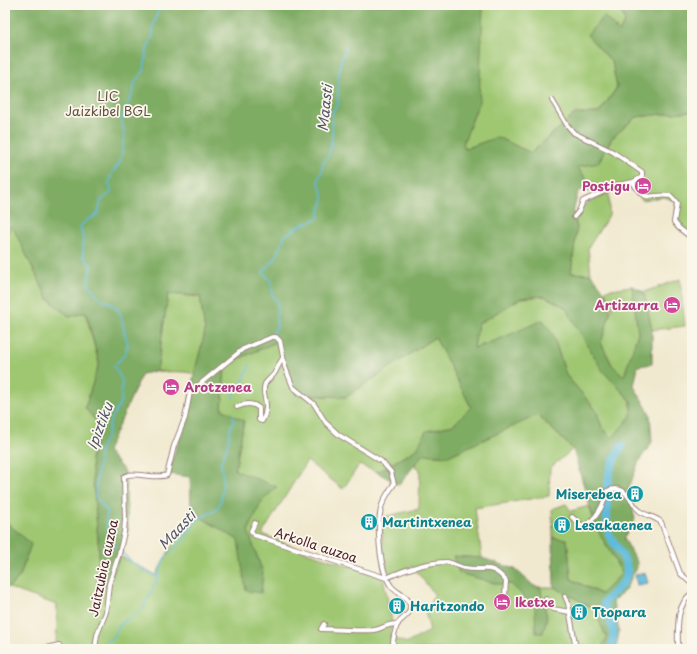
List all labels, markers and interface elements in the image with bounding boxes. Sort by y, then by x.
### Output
water label: Maasti [312,82,338,132]
park label: LIC Jaizkibel BGL [65,86,151,120]
place label: Postigu [582,176,630,195]
hotel icon: Postigu [633,176,653,196]
place label: Artizarra [594,295,659,314]
hotel icon: Artizarra [662,295,682,315]
hotel icon: Arotzenea [161,377,181,397]
place label: Arotzenea [184,377,252,396]
water label: Ipiztiku [81,399,118,452]
place label: Miserebea [556,484,622,503]
building icon: Miserebea [625,484,645,504]
water label: Maasti [153,504,202,554]
building icon: Martintxenea [359,512,379,532]
place label: Martintxenea [382,512,472,531]
building icon: Lesakaenea [552,515,572,535]
place label: Lesakaenea [575,515,653,534]
street label: Jaitzubia auzoa [83,517,122,618]
street label: Arkolla auzoa [272,522,361,567]
hotel icon: Iketxe [492,592,512,612]
place label: Iketxe [515,592,555,611]
building icon: Haritzondo [387,596,407,616]
place label: Haritzondo [410,596,485,615]
building icon: Ttopara [569,602,589,622]
place label: Ttopara [592,602,646,621]

